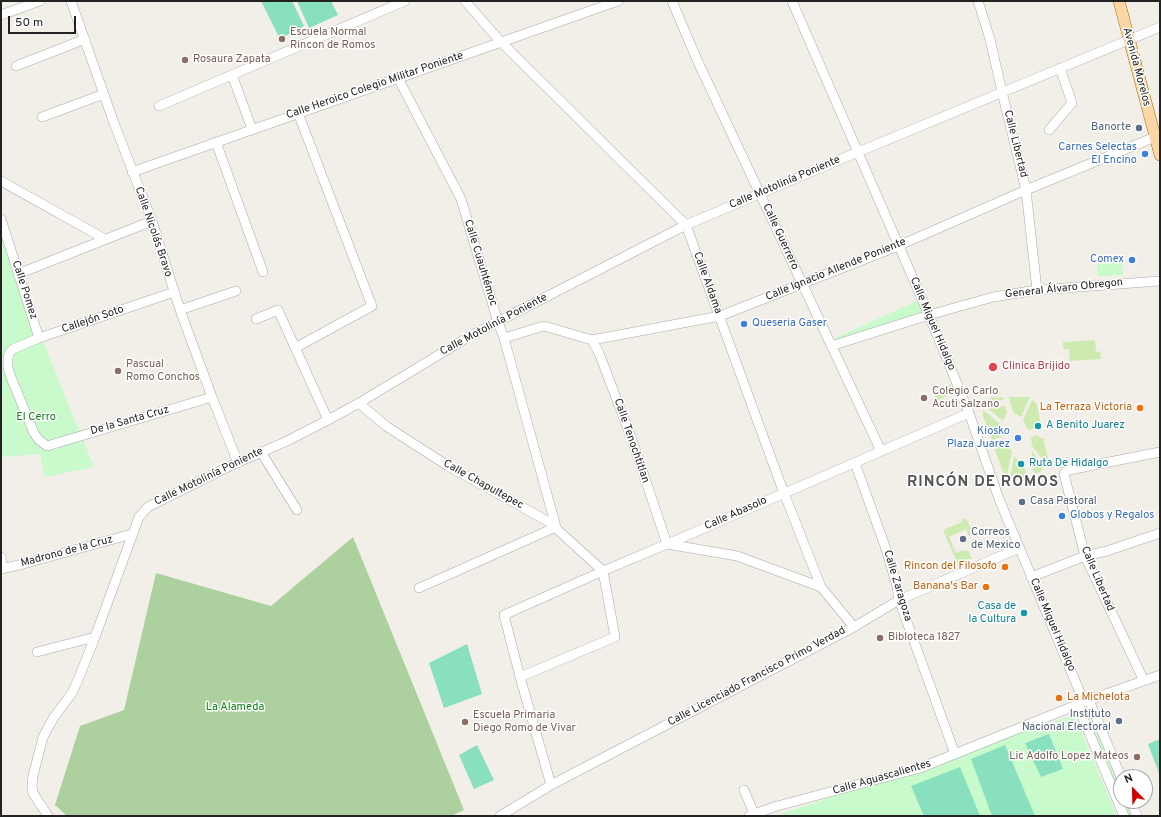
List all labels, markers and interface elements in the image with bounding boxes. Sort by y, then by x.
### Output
scale bar [10,8,78,34]
text: 50 m [15,15,43,31]
place label: Escuela Normal Rincon de Romos [290,26,375,52]
street label: Avenida Morelos [1119,26,1153,108]
marker: Escuela Normal Rincon de Romos [277,34,287,44]
street label: Calle Heroico Colegio Militar Poniente [285,49,465,123]
place label: Rosaura Zapata [193,53,271,67]
marker: Rosaura Zapata [180,55,190,65]
street label: Calle Libertad [1000,109,1030,179]
place label: Banorte [1091,121,1131,135]
marker: Banorte [1134,123,1144,133]
place label: Carnes Selectas El Encino [1058,141,1137,167]
marker: Carnes Selectas El Encino [1140,149,1150,159]
street label: Calle Motolinía Poniente [727,154,843,212]
street label: Calle Nicolás Bravo [131,185,175,279]
street label: Calle Guerrero [759,202,801,272]
street label: Calle Cuauhtémoc [461,218,499,308]
street label: Calle Ignacio Allende Poniente [764,236,908,304]
street label: Calle Aldama [690,250,724,316]
place label: Comex [1090,253,1124,267]
marker: Comex [1127,255,1137,265]
street label: Calle Pomez [8,259,40,321]
street label: Calle Miguel Hidalgo [906,275,958,373]
street label: General Álvaro Obregon [1004,276,1124,302]
street label: Calle Motolinía Poniente [438,291,550,359]
street label: Callejón Soto [60,303,126,337]
place label: Queseria Gaser [752,317,827,331]
marker: Queseria Gaser [739,319,749,329]
place label: Pascual Romo Conchos [126,358,200,384]
place label: Clinica Brijido [1002,360,1070,374]
marker: Clinica Brijido [987,361,999,373]
marker: Pascual Romo Conchos [113,366,123,376]
place label: Colegio Carlo Acuti Salzano [932,385,999,411]
marker: Colegio Carlo Acuti Salzano [919,393,929,403]
street label: Calle Tenochtitlan [610,397,652,485]
place label: La Terraza Victoria [1040,401,1132,415]
street label: De la Santa Cruz [89,403,171,439]
marker: La Terraza Victoria [1135,403,1145,413]
park label: El Cerro [16,411,56,425]
place label: A Benito Juarez [1046,419,1125,433]
marker: A Benito Juarez [1033,421,1043,431]
place label: Kiosko Plaza Juarez [947,425,1010,451]
marker: Kiosko Plaza Juarez [1013,433,1023,443]
street label: Calle Motolinía Poniente [152,445,266,509]
street label: Calle Chapultepec [441,457,525,513]
place label: Ruta De Hidalgo [1029,457,1108,471]
marker: Ruta De Hidalgo [1016,459,1026,469]
district label: RINCÓN DE ROMOS [907,474,1059,492]
street label: Calle Abasolo [703,494,769,534]
place label: Casa Pastoral [1030,495,1097,509]
marker: Casa Pastoral [1017,497,1027,507]
place label: Globos y Regalos [1070,509,1154,523]
marker: Globos y Regalos [1057,511,1067,521]
place label: Correos de Mexico [971,526,1020,552]
street label: Madrono de la Cruz [20,533,114,571]
marker: Correos de Mexico [958,534,968,544]
street label: Calle Libertad [1077,545,1117,613]
street label: Calle Zaragoza [880,549,914,623]
place label: Rincon del Filosofo [904,560,997,574]
marker: Rincon del Filosofo [1000,562,1010,572]
street label: Calle Miguel Hidalgo [1026,576,1078,674]
place label: Banana's Bar [913,580,978,594]
marker: Banana's Bar [981,582,991,592]
place label: Casa de la Cultura [969,600,1016,626]
marker: Casa de la Cultura [1019,608,1029,618]
street label: Calle Licenciado Francisco Primo Verdad [666,624,848,730]
place label: Bibloteca 1827 [888,631,960,645]
marker: Bibloteca 1827 [875,633,885,643]
place label: La Michelota [1067,691,1130,705]
marker: La Michelota [1054,693,1064,703]
park label: La Alameda [206,701,264,715]
place label: Instituto Nacional Electoral [1022,708,1111,734]
place label: Escuela Primaria Diego Romo de Vivar [473,709,576,735]
marker: Instituto Nacional Electoral [1114,716,1124,726]
marker: Escuela Primaria Diego Romo de Vivar [460,717,470,727]
place label: Lic Adolfo Lopez Mateos [1009,750,1129,764]
marker: Lic Adolfo Lopez Mateos [1132,752,1142,762]
street label: Calle Aguascalientes [831,758,933,798]
north arrow [1113,769,1153,809]
text: N [1122,771,1135,787]

